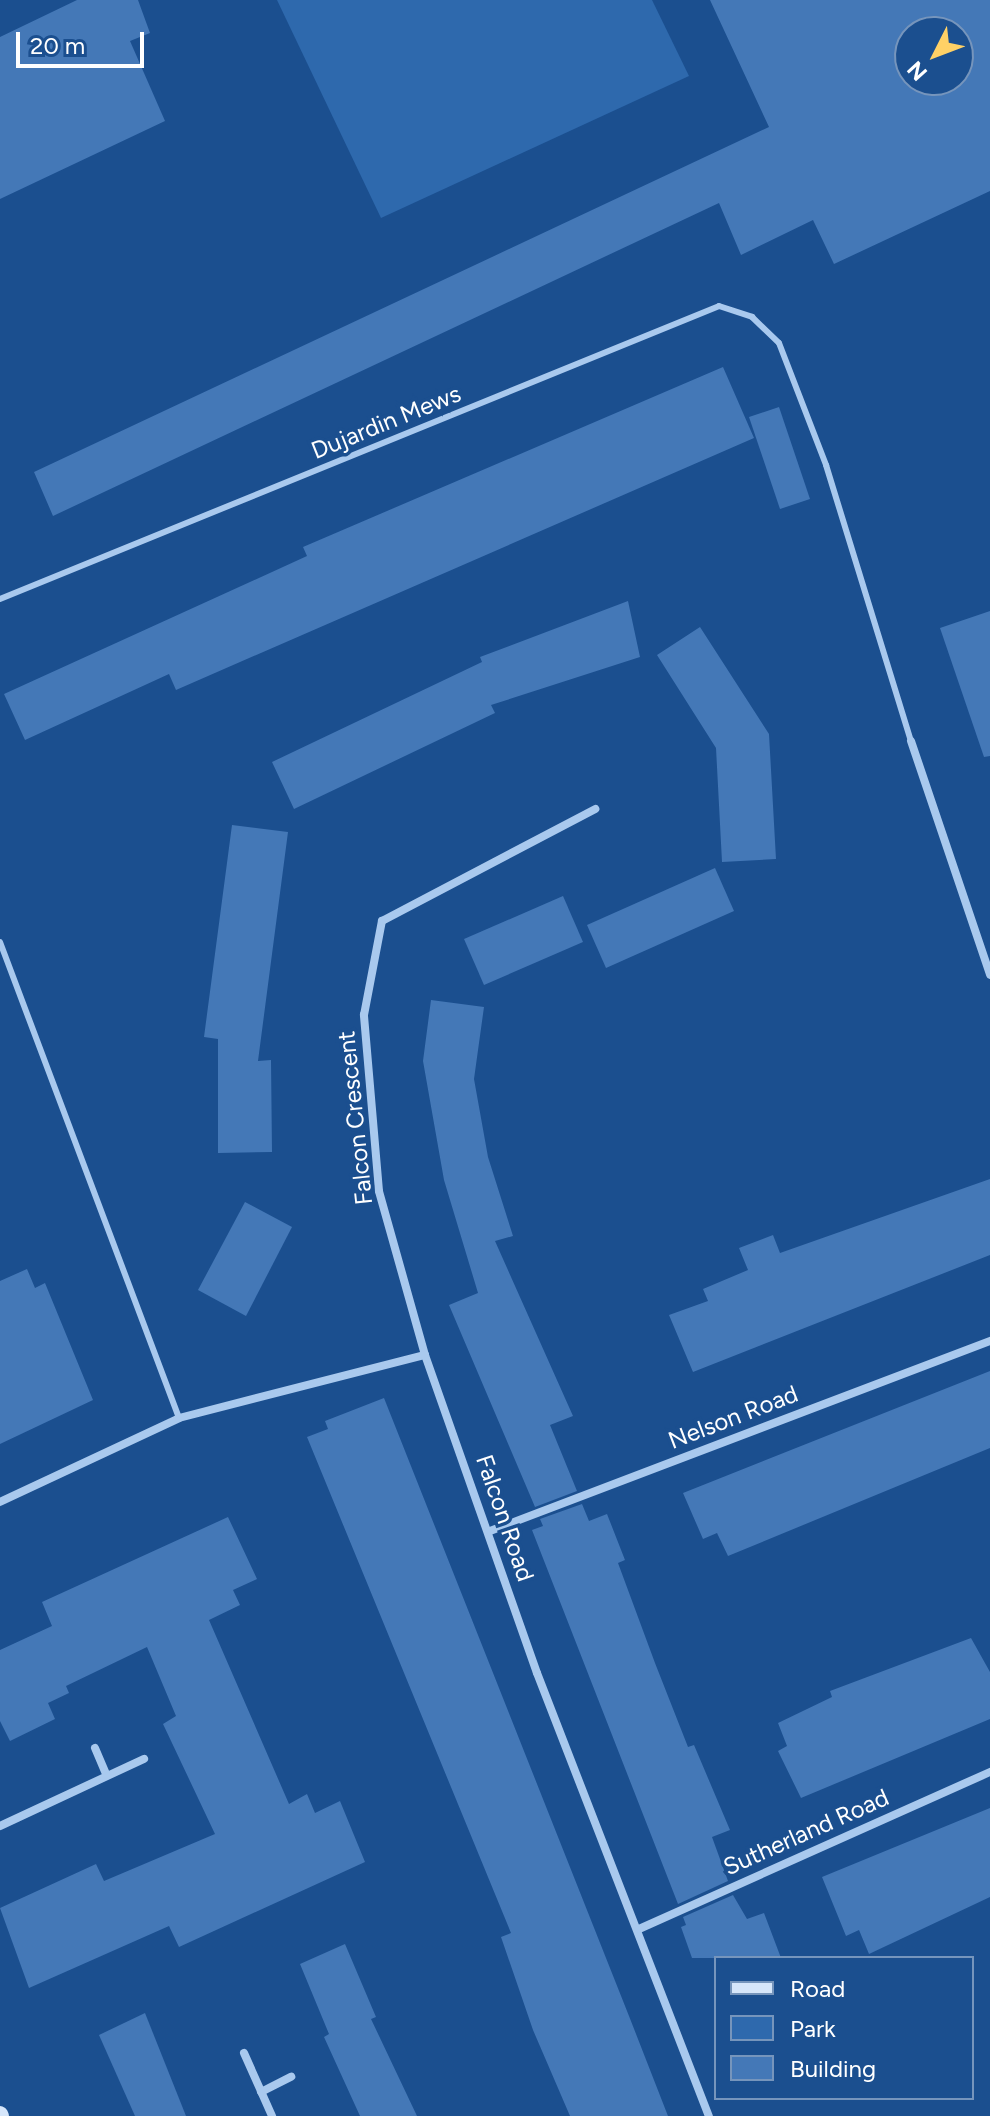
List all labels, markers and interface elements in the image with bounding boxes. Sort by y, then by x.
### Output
scale bar [20,16,148,66]
north arrow [894,16,974,96]
text: 20 m [30,31,85,60]
text: N [902,56,933,86]
street label: Dujardin Mews [307,379,465,465]
street label: Falcon Crescent [332,1030,378,1206]
street label: Nelson Road [664,1379,802,1455]
street label: Falcon Road [470,1451,540,1585]
street label: Sutherland Road [719,1783,893,1881]
legend [714,1956,974,2100]
text: Road [790,1974,845,2003]
text: Park [790,2014,836,2043]
text: Building [790,2054,876,2083]

